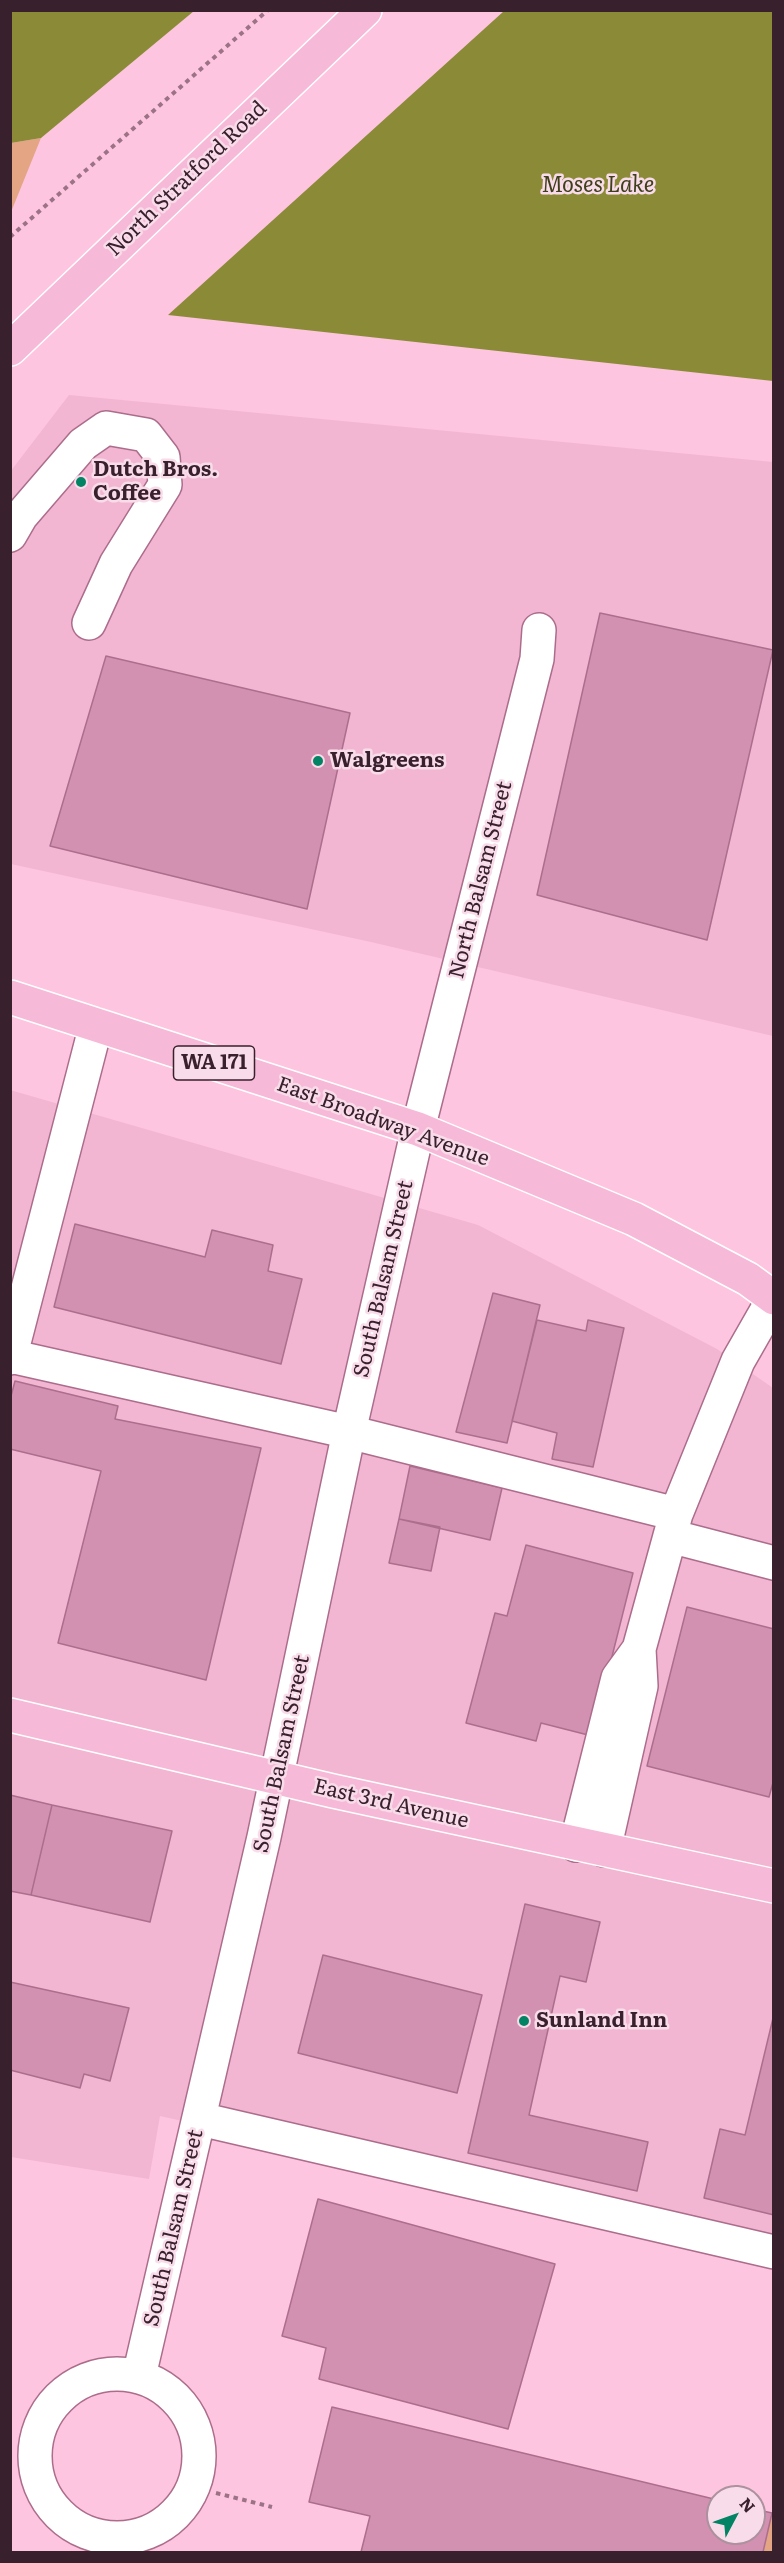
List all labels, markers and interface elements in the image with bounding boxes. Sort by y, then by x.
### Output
street label: North Stratford Road [102,96,272,262]
water label: Moses Lake [542,173,654,199]
place label: Dutch Bros. Coffee [93,457,218,507]
marker: Dutch Bros. Coffee [74,475,88,489]
place label: Walgreens [330,748,444,774]
marker: Walgreens [311,754,325,768]
street label: North Balsam Street [444,779,518,981]
road number: WA 171 [174,1046,254,1080]
street label: East Broadway Avenue [273,1072,493,1172]
street label: South Balsam Street [349,1178,419,1380]
street label: South Balsam Street [249,1653,315,1855]
street label: East 3rd Avenue [311,1774,471,1834]
place label: Sunland Inn [536,2008,667,2034]
marker: Sunland Inn [517,2014,531,2028]
street label: South Balsam Street [139,2127,209,2329]
north arrow [706,2485,766,2545]
text: N [735,2492,762,2517]

